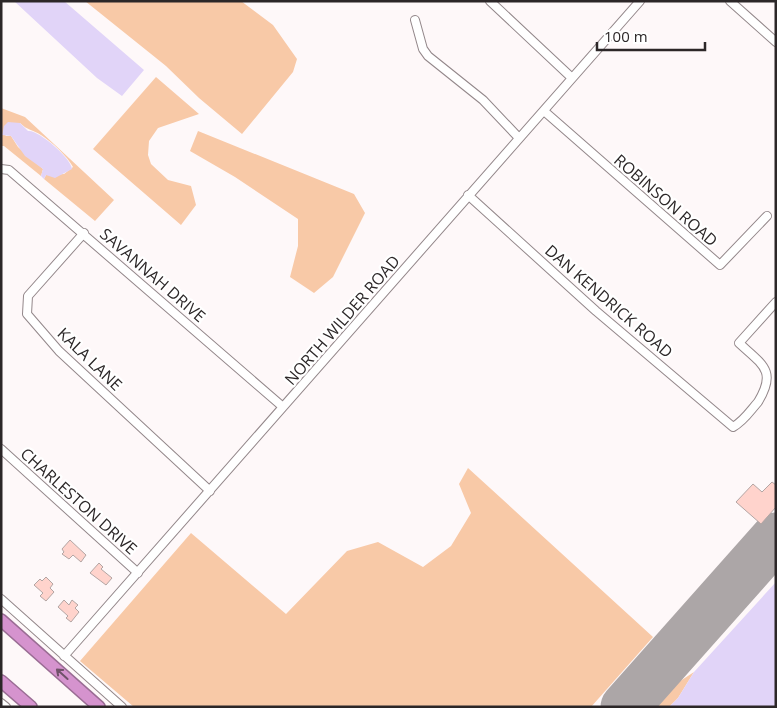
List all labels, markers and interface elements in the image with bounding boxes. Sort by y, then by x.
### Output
scale bar [597,20,704,52]
text: 100 m [604,26,648,46]
street label: ROBINSON ROAD [609,149,723,251]
street label: SAVANNAH DRIVE [96,223,210,327]
street label: DAN KENDRICK ROAD [540,239,678,363]
street label: NORTH WILDER ROAD [279,250,405,390]
street label: KALA LANE [53,323,127,395]
street label: CHARLESTON DRIVE [16,443,142,559]
one-way arrow [56,669,69,680]

